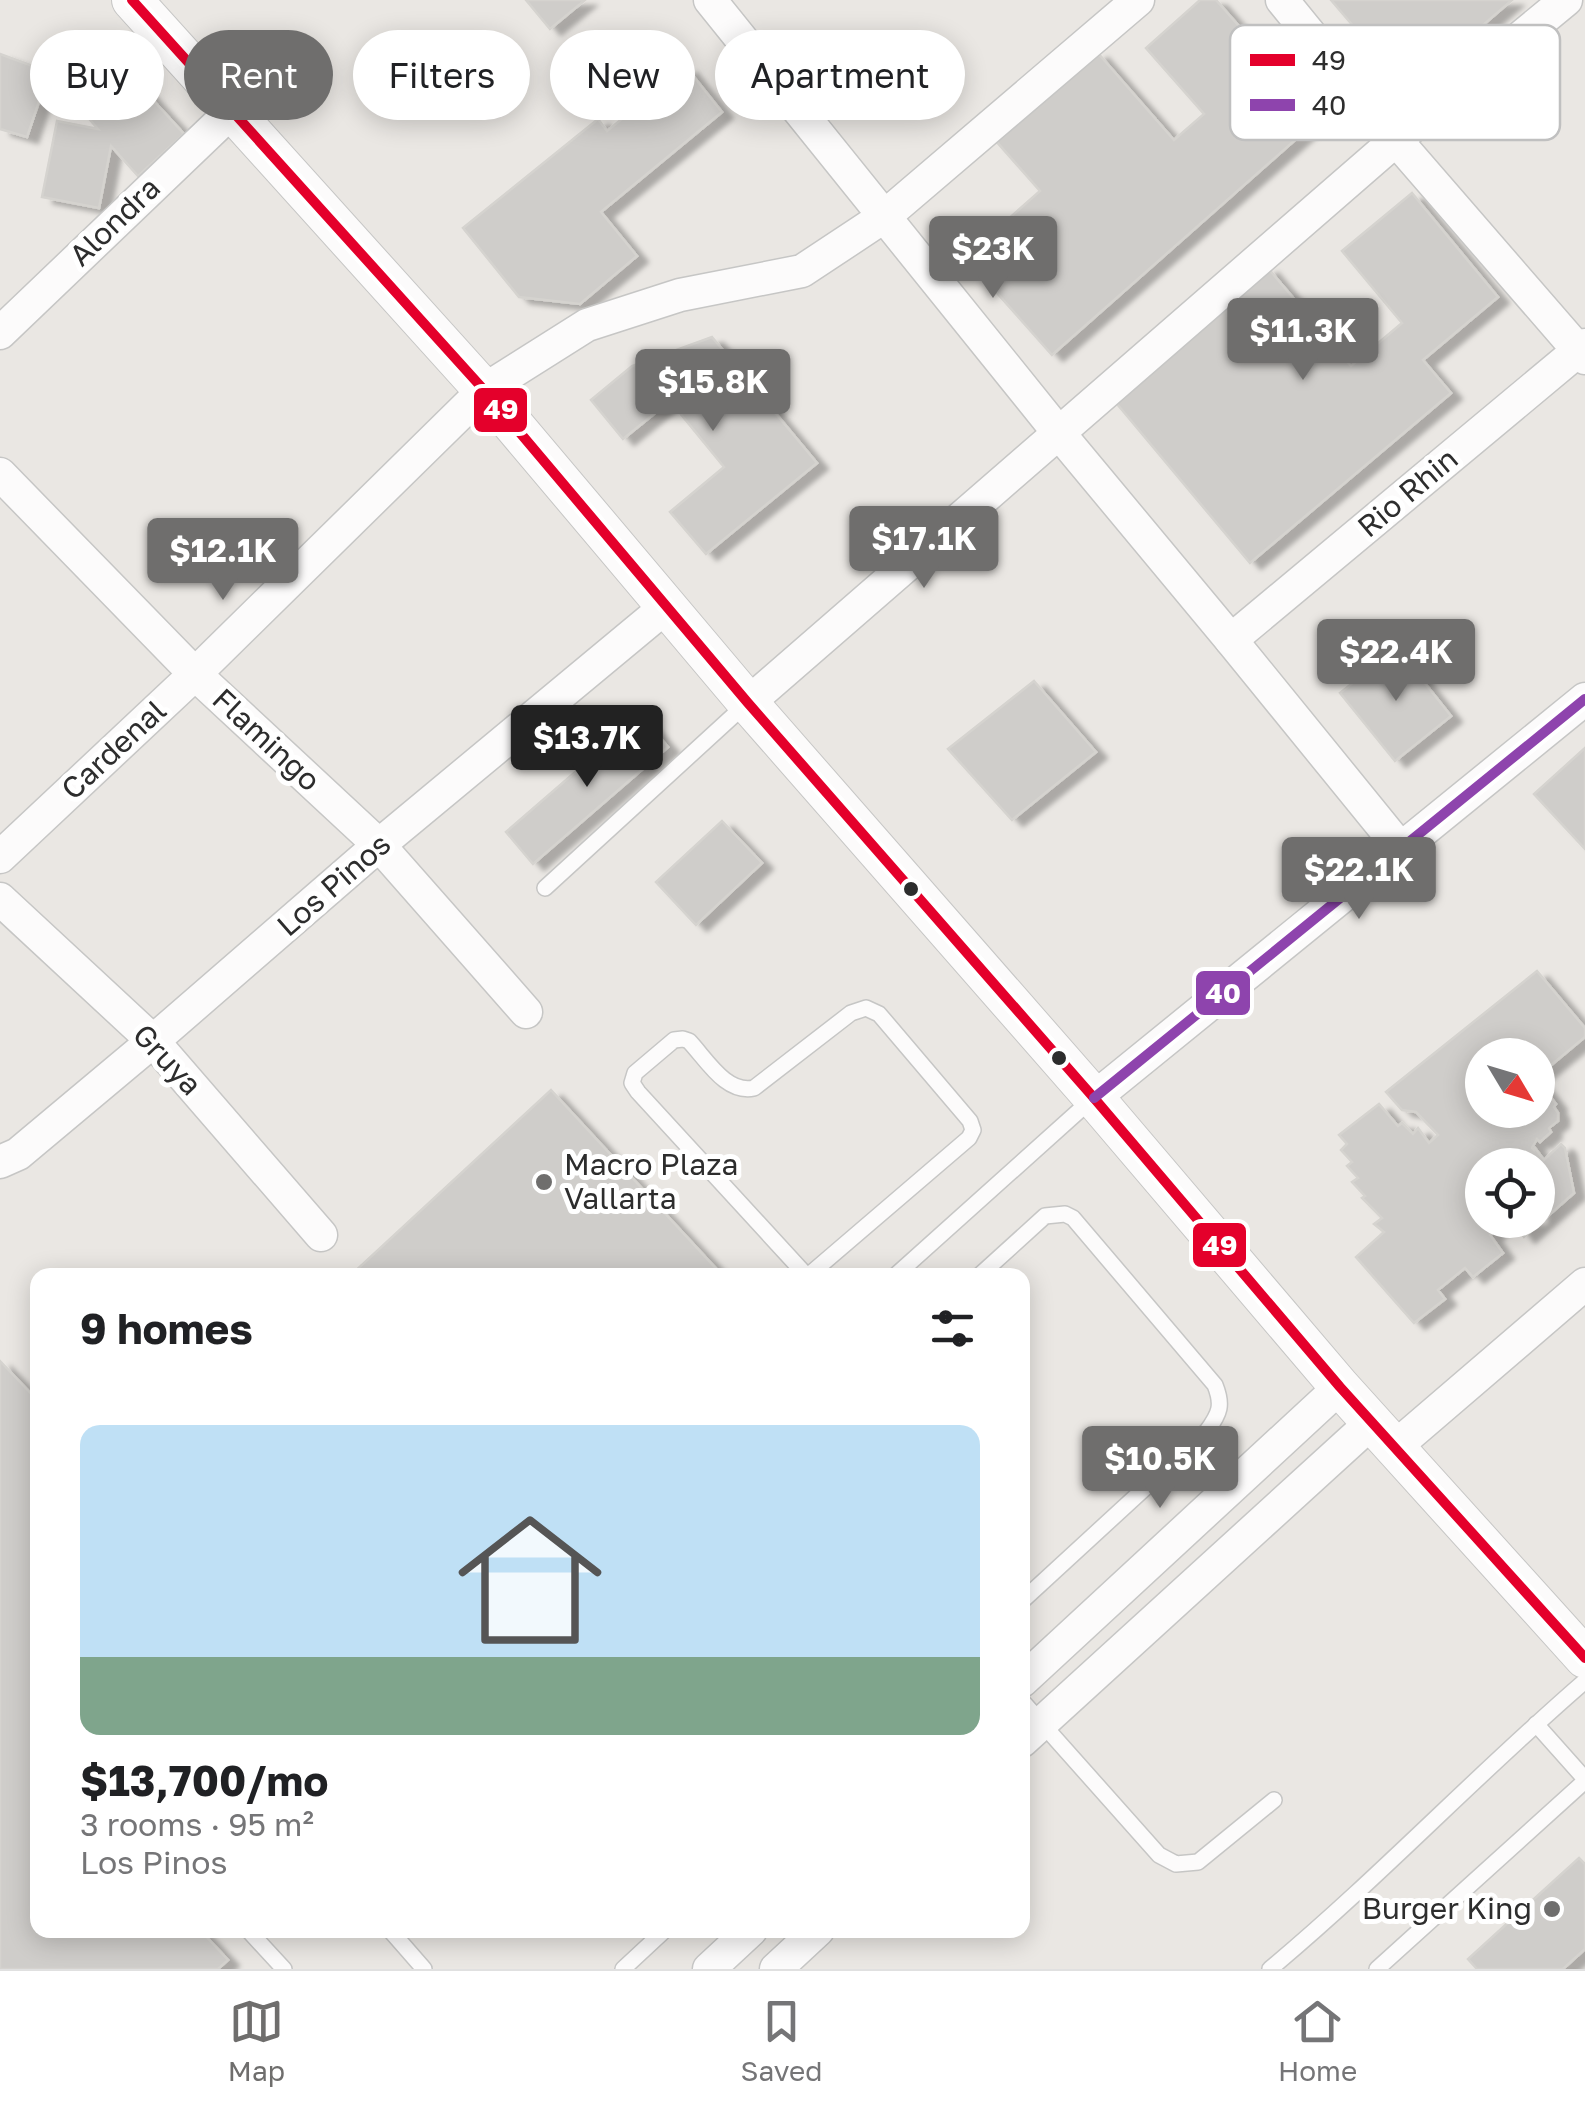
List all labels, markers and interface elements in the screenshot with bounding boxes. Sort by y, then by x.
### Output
legend [1230,25,1560,140]
chip: Buy [30,30,164,120]
chip: Rent [184,30,333,120]
chip: Filters [353,30,530,120]
chip: New [550,30,695,120]
chip: Apartment [715,30,965,120]
text: 49 [1312,43,1346,76]
text: 40 [1312,88,1346,121]
street label: Alondra [61,169,167,273]
pin: $23K [934,216,1052,301]
text: $23K [951,229,1035,267]
pin: $11.3K [1222,298,1384,383]
text: $11.3K [1249,311,1357,349]
pin: $15.8K [632,349,794,434]
text: $15.8K [657,362,769,400]
line badge: 49 [472,386,529,434]
text: 49 [483,392,519,425]
street label: Rio Rhin [1350,440,1465,544]
pin: $17.1K [843,506,1005,591]
pin: $12.1K [142,518,304,603]
text: $17.1K [871,519,977,557]
text: $12.1K [169,531,277,569]
pin: $22.4K [1315,619,1477,704]
text: $22.4K [1339,632,1453,670]
street label: Flamingo [205,680,328,798]
street label: Cardenal [54,692,173,807]
pin: $13.7K [506,705,668,790]
text: $13.7K [533,718,641,756]
street label: Los Pinos [269,825,397,943]
pin: $22.1K [1278,837,1440,922]
text: $22.1K [1304,850,1414,888]
unlabelled marker [901,879,921,899]
line badge: 40 [1194,969,1252,1017]
text: 40 [1205,976,1241,1009]
street label: Gruya [126,1016,209,1102]
north arrow [1465,1038,1555,1128]
map controls [1465,1038,1555,1238]
unlabelled marker [1049,1048,1069,1068]
place label: Macro Plaza Vallarta [564,1146,738,1216]
button: locate [1465,1148,1555,1238]
marker: Macro Plaza Vallarta [533,1171,555,1193]
line badge: 49 [1191,1221,1248,1269]
text: 49 [1202,1228,1238,1261]
icon: filters [925,1301,980,1356]
text: 9 homes [80,1303,253,1353]
pin: $10.5K [1079,1426,1241,1511]
text: $10.5K [1104,1439,1216,1477]
icon: home [440,1490,620,1670]
text: $13,700/mo [80,1755,328,1805]
text: 3 rooms · 95 m² [80,1805,314,1843]
text: Los Pinos [80,1843,227,1881]
place label: Burger King [1362,1890,1532,1926]
marker: Burger King [1541,1898,1563,1920]
tab: Map [228,1994,285,2087]
tab: Saved [741,1994,822,2087]
tab: Home [1278,1994,1357,2087]

